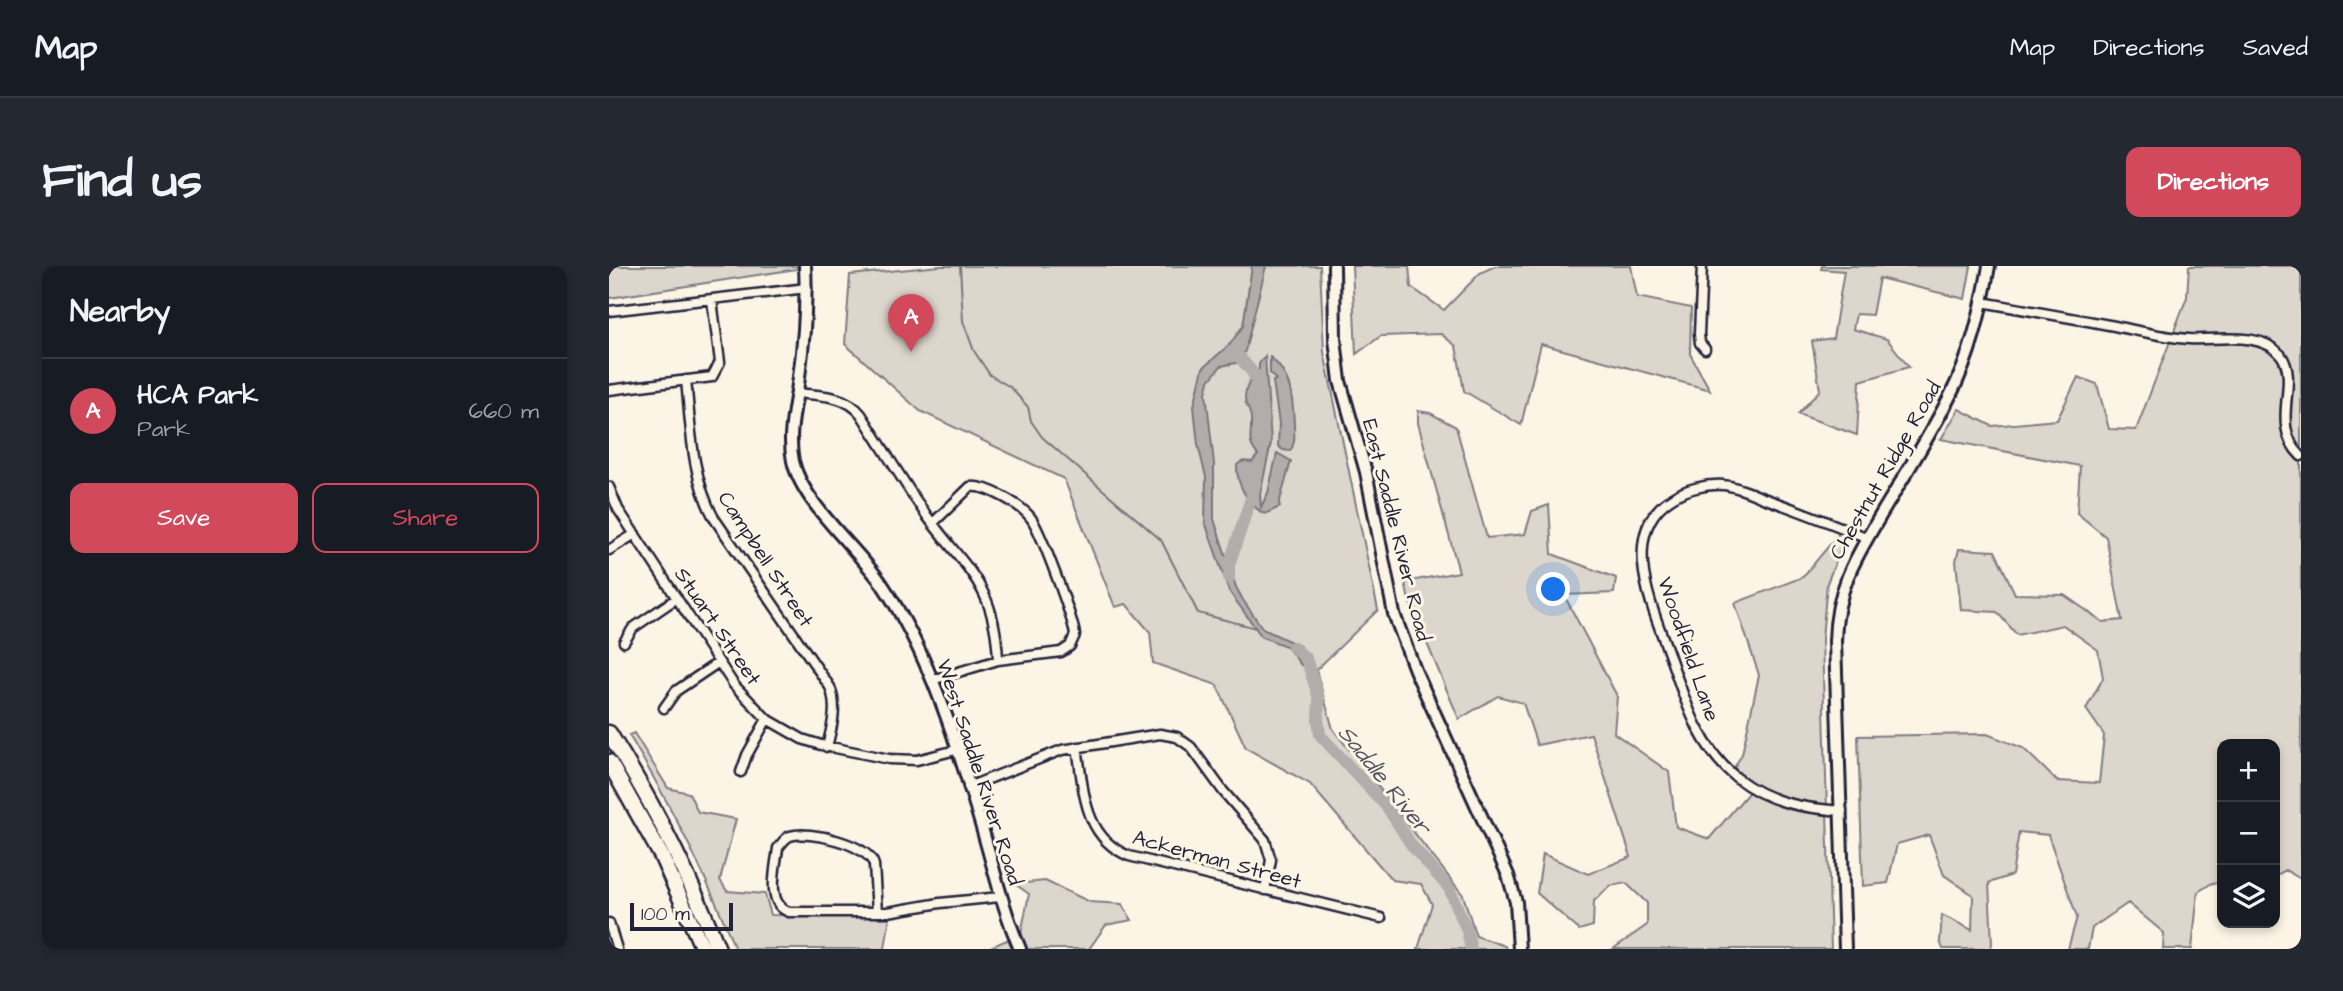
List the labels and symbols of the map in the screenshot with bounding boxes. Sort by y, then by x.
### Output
pin: A [888,294,934,352]
street label: Chestnut Ridge Road [1823,376,1950,566]
street label: East Saddle River Road [1355,416,1438,644]
street label: Campbell Street [710,486,821,634]
street label: Stuart Street [667,562,768,691]
your location [1536,572,1570,606]
street label: Woodfield Lane [1650,573,1727,725]
street label: West Saddle River Road [929,655,1030,889]
water label: Saddle River [1330,718,1440,843]
street label: Ackerman Street [1129,823,1305,896]
scale bar [630,900,733,932]

